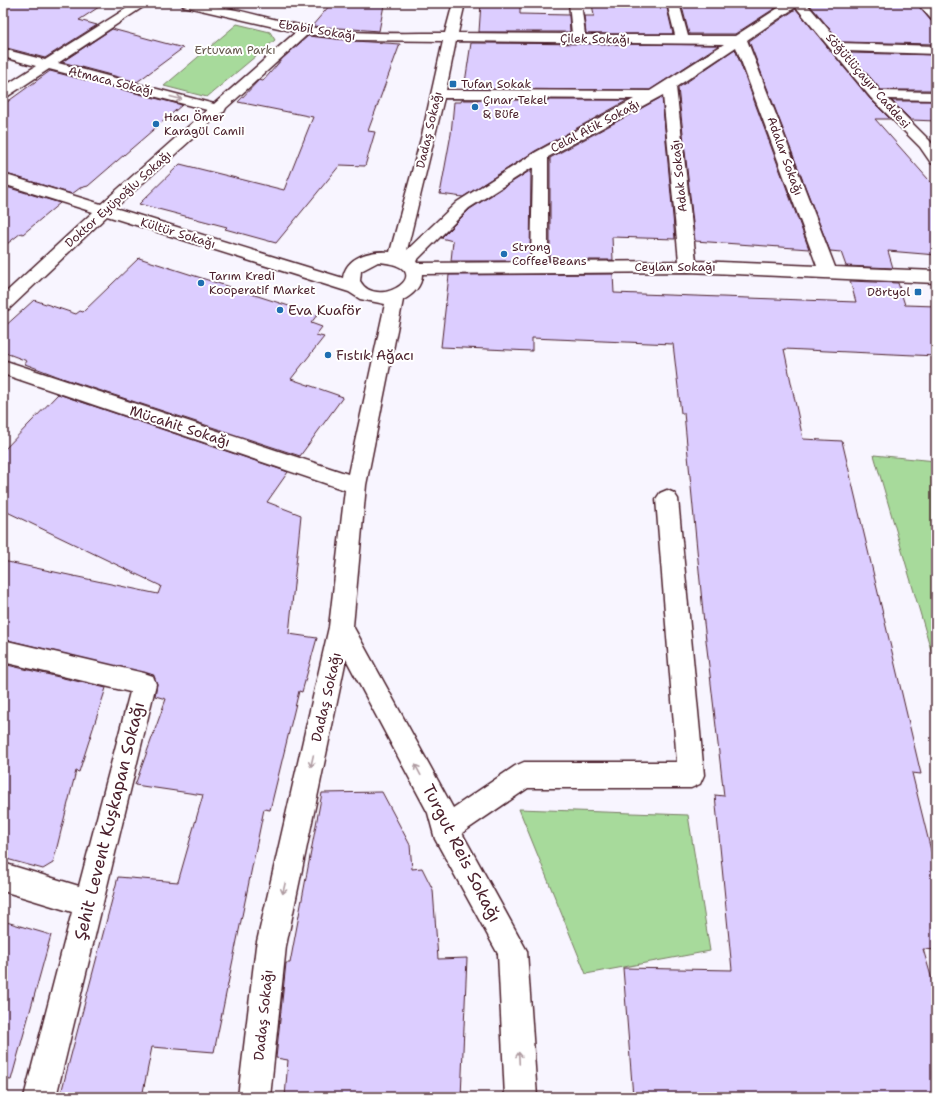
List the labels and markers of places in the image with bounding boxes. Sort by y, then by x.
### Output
place label: Tufan Sokak [461,76,531,92]
marker: Tufan Sokak [448,79,458,89]
place label: Çınar Tekel & Büfe [483,92,547,122]
marker: Çınar Tekel & Büfe [470,102,480,112]
place label: Hacı Ömer Karagül Camii [164,109,245,139]
marker: Hacı Ömer Karagül Camii [151,119,161,129]
place label: Strong Coffee Beans [512,239,587,269]
marker: Strong Coffee Beans [499,249,509,259]
place label: Tarım Kredi Kooperatif Market [209,268,315,298]
marker: Tarım Kredi Kooperatif Market [196,278,206,288]
place label: Dörtyol [867,284,910,300]
marker: Dörtyol [913,287,923,297]
place label: Eva Kuaför [288,301,362,319]
marker: Eva Kuaför [275,305,285,315]
place label: Fıstık Ağacı [336,346,414,364]
marker: Fıstık Ağacı [323,350,333,360]

